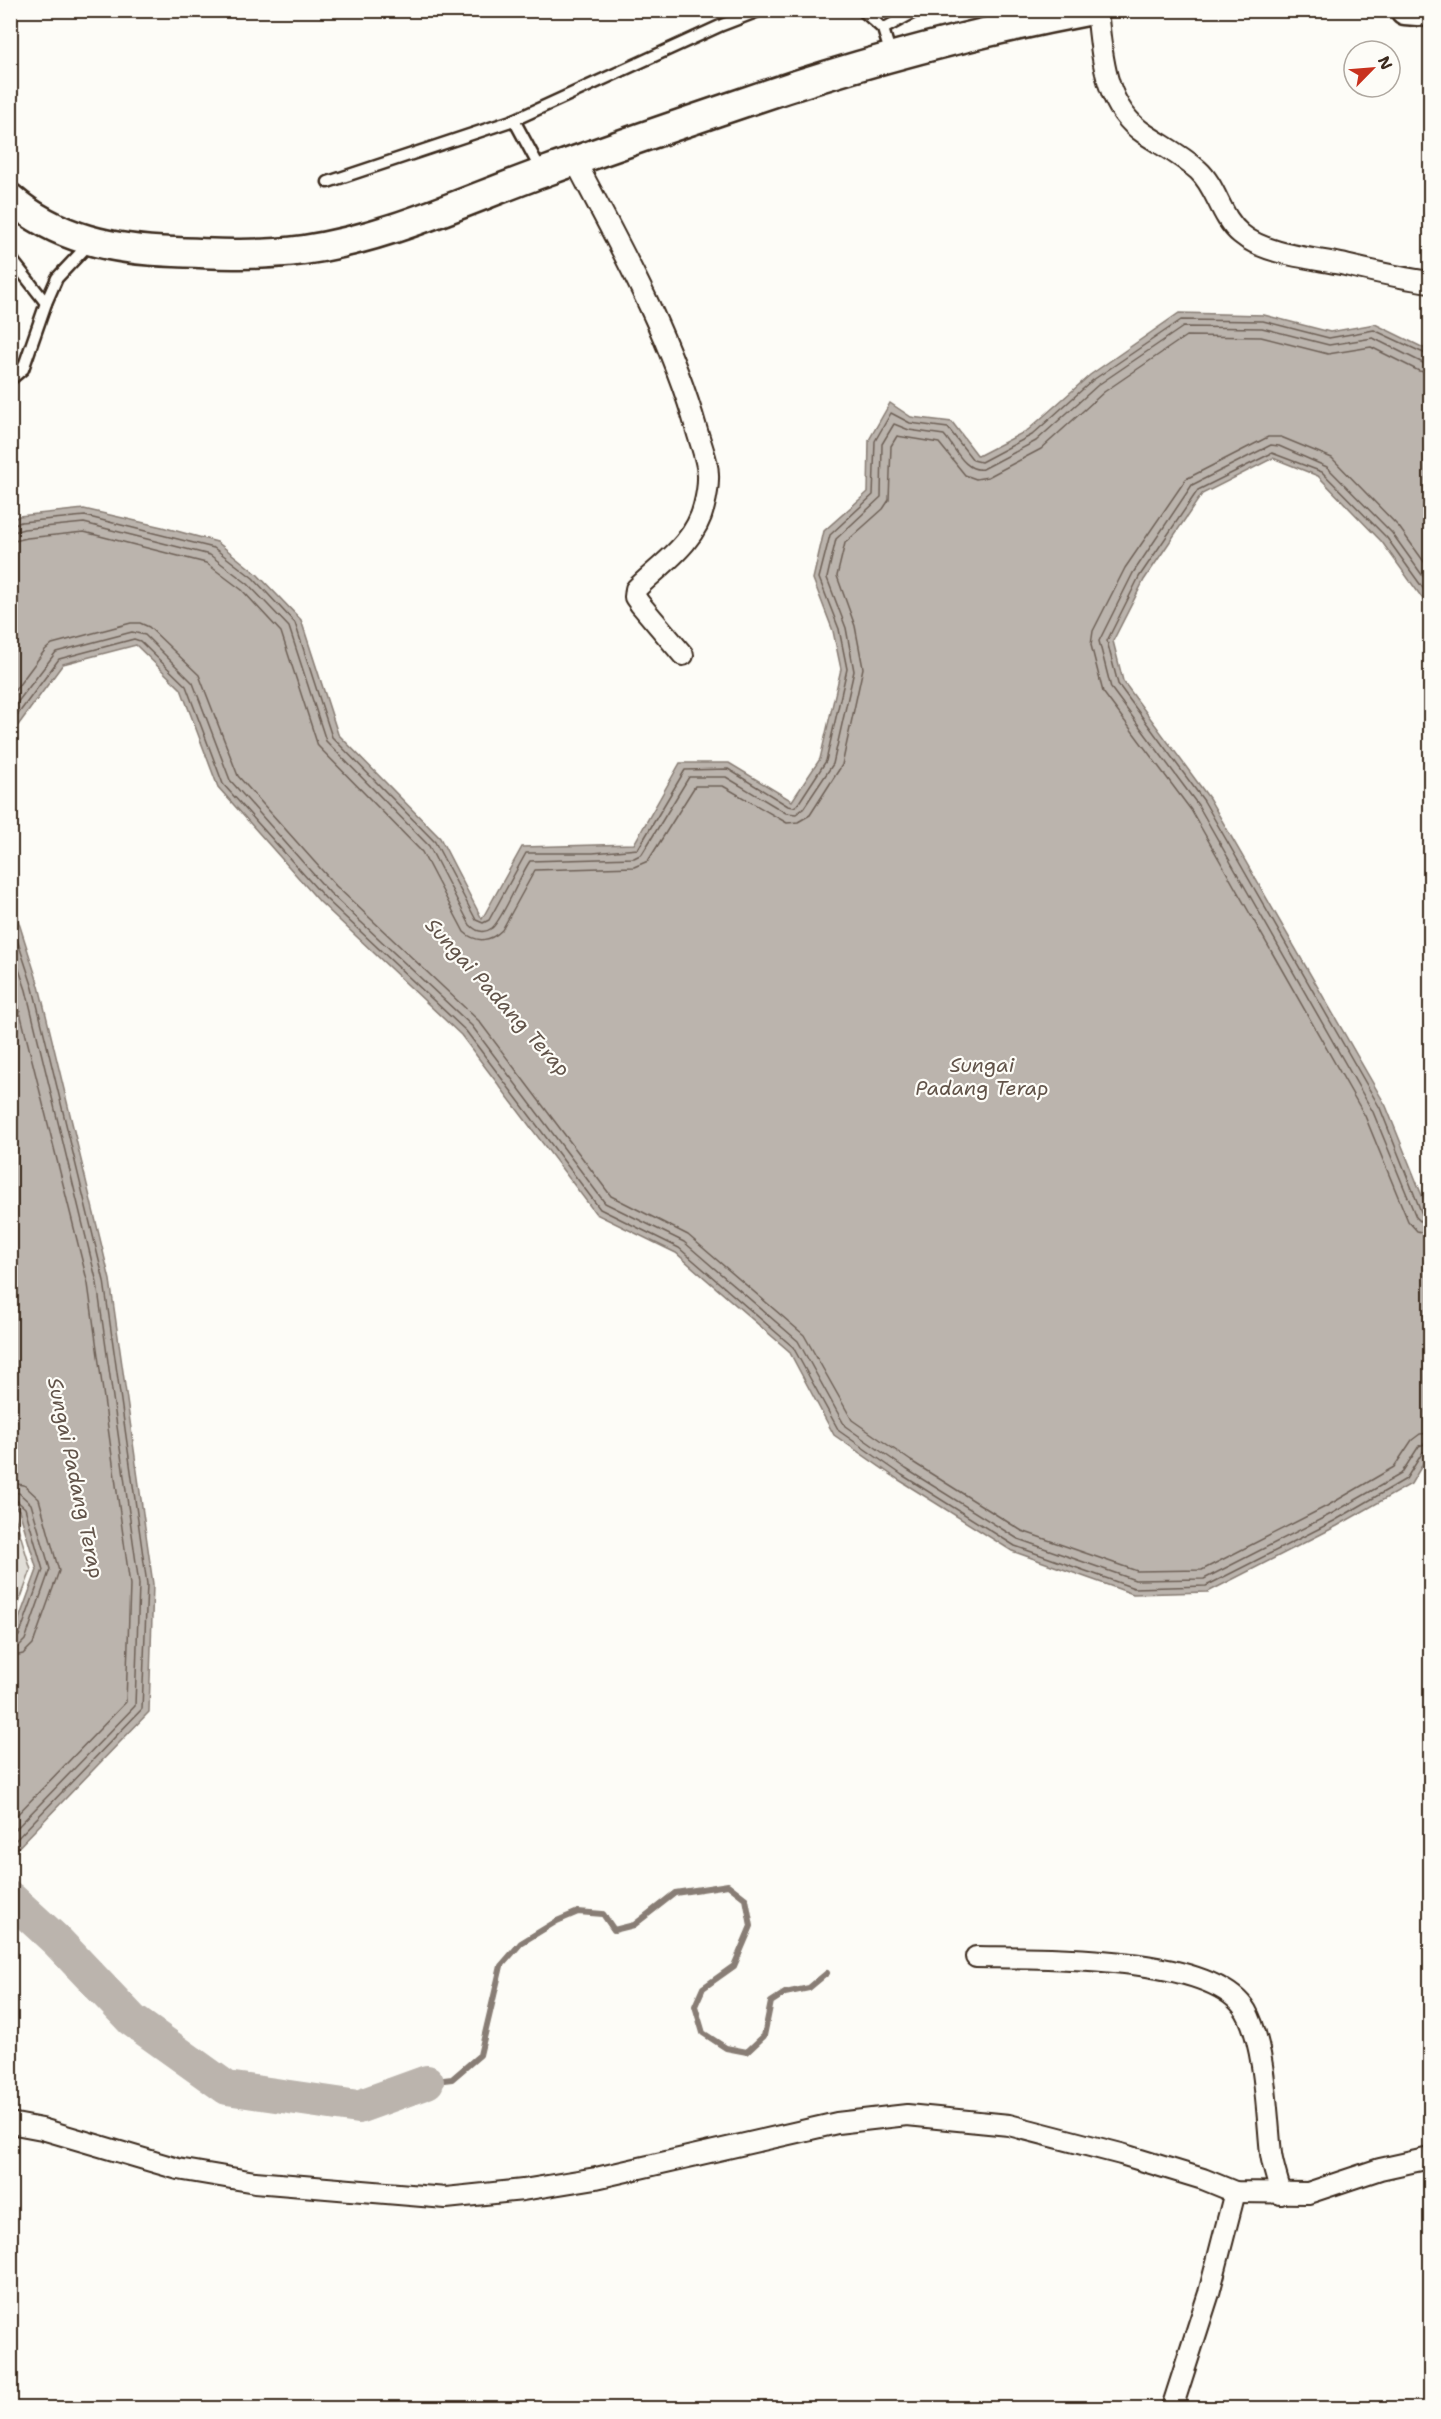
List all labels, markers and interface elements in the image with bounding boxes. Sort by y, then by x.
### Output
north arrow [1342,39,1402,99]
text: N [1373,53,1397,73]
water label: Sungai Padang Terap [420,912,576,1082]
water label: Sungai Padang Terap [915,1052,1049,1101]
water label: Sungai Padang Terap [42,1375,110,1581]

